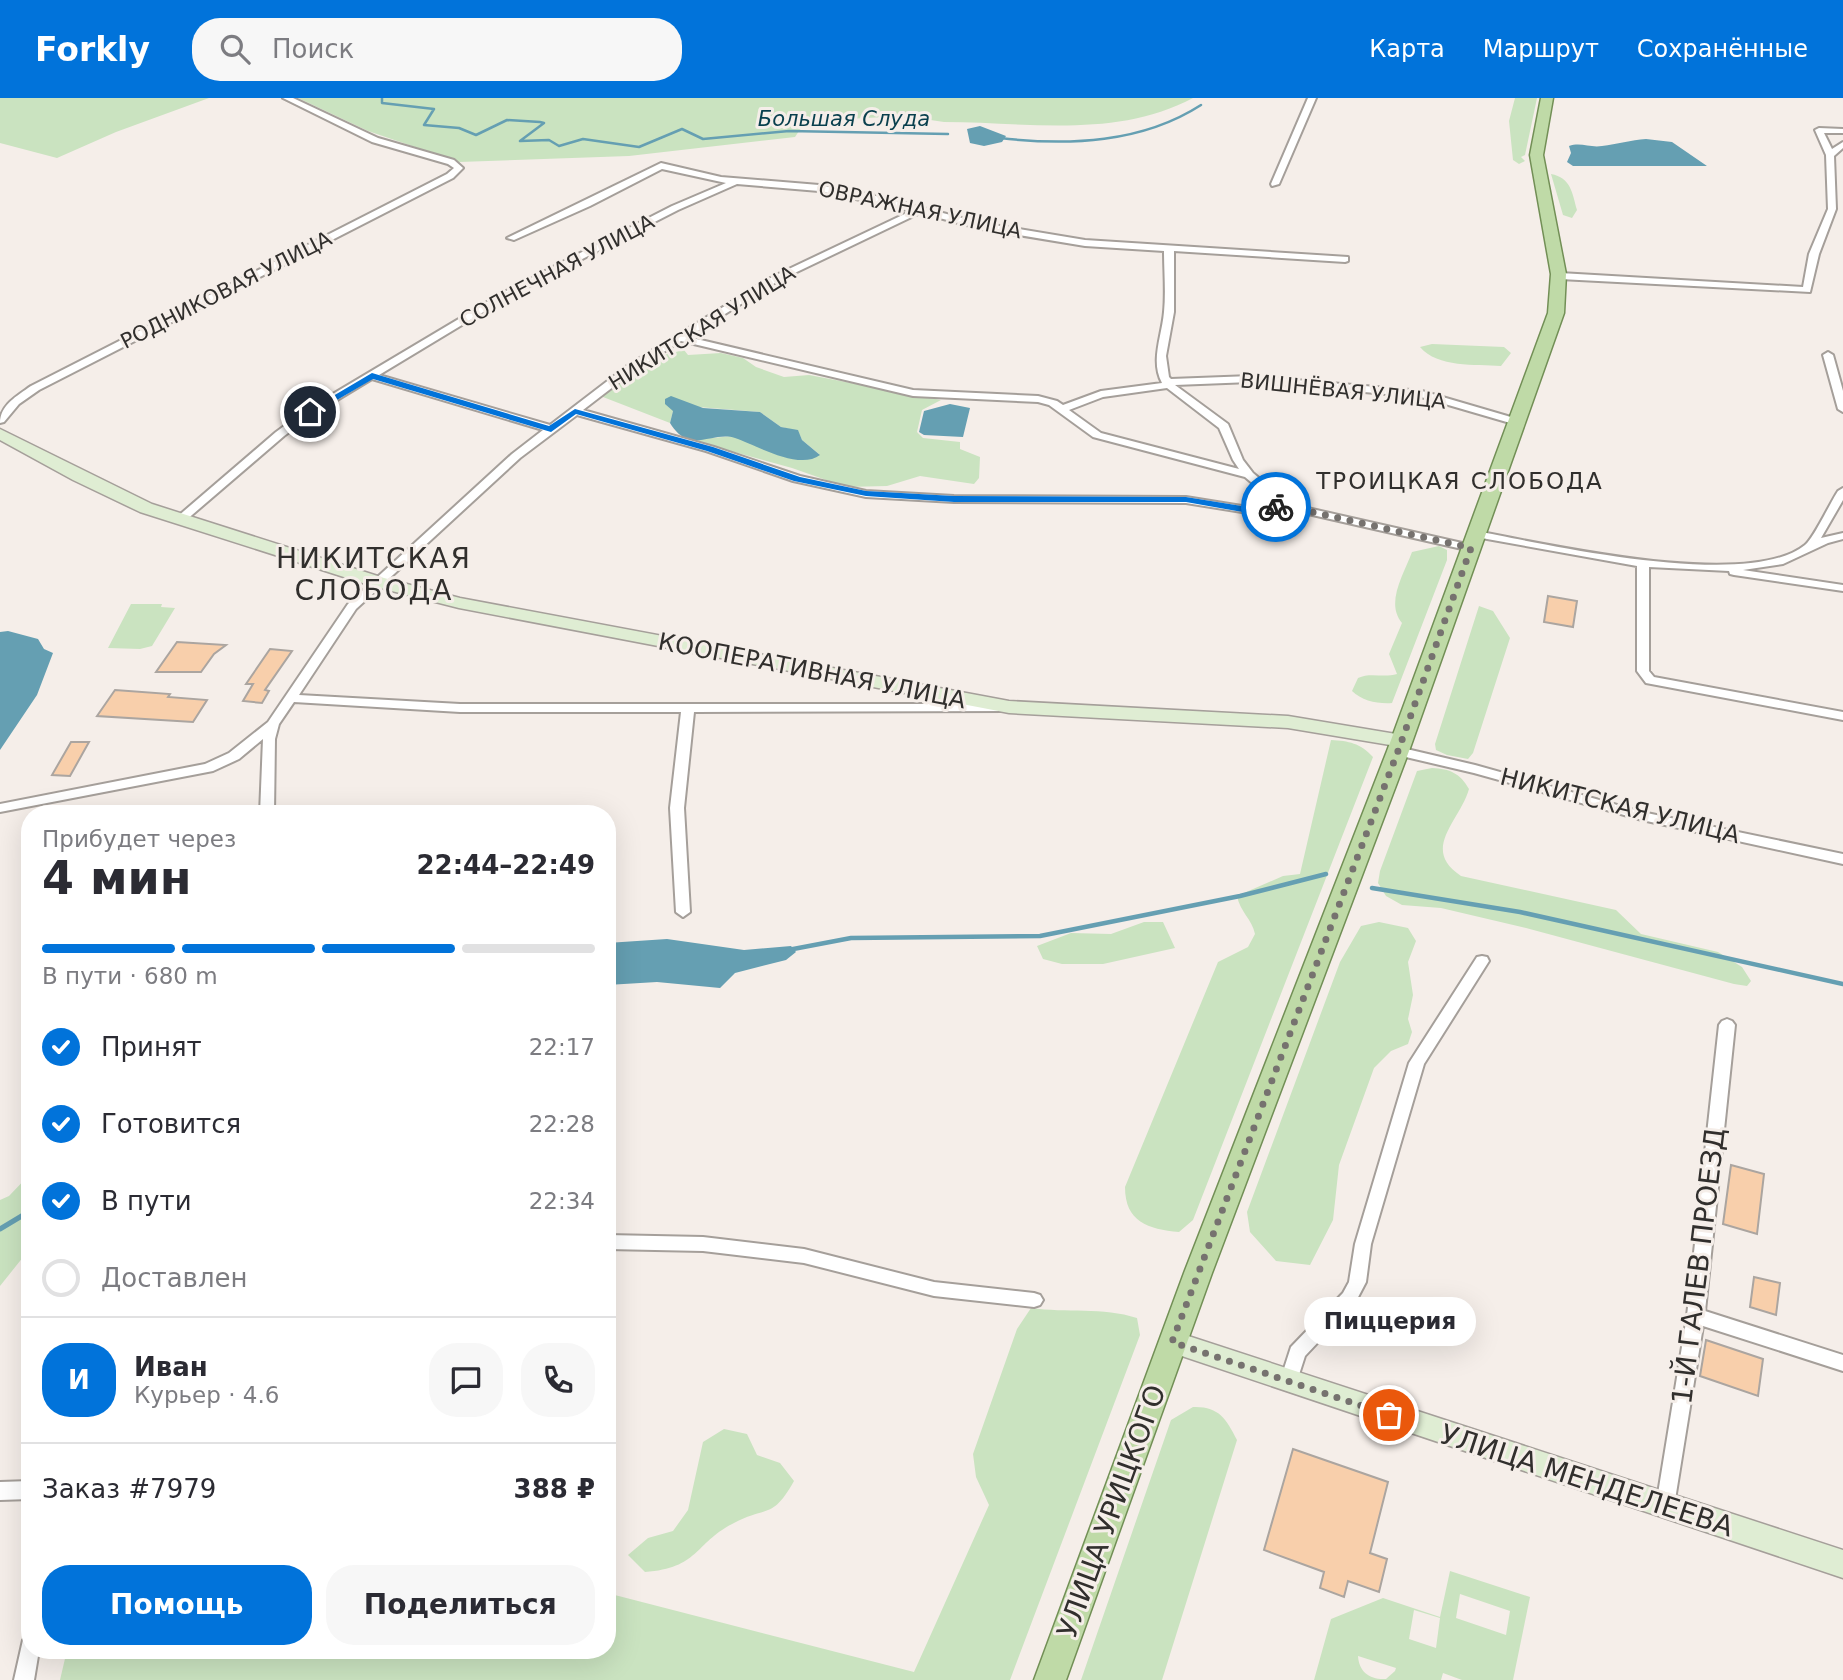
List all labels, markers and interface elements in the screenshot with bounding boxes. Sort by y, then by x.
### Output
search box [192,18,682,81]
text: Forkly [35,30,150,69]
icon: search [216,30,254,68]
text: Поиск [272,34,354,64]
text: Карта [1369,35,1445,63]
text: Маршрут [1483,35,1599,63]
text: Сохранённые [1637,35,1808,63]
water label: Большая Слуда [758,107,930,131]
street label: ОВРАЖНАЯ УЛИЦА [816,177,1024,243]
street label: СОЛНЕЧНАЯ УЛИЦА [456,209,659,332]
street label: РОДНИКОВАЯ УЛИЦА [117,226,336,354]
street label: НИКИТСКАЯ УЛИЦА [604,260,800,395]
street label: ВИШНЁВАЯ УЛИЦА [1239,367,1448,414]
pin [280,382,340,442]
icon: home [291,393,329,431]
district label: ТРОИЦКАЯ СЛОБОДА [1315,468,1604,494]
courier [1241,472,1311,542]
icon: bike [1257,488,1295,526]
district label: НИКИТСКАЯ СЛОБОДА [276,542,472,607]
street label: КООПЕРАТИВНАЯ УЛИЦА [656,627,969,715]
street label: НИКИТСКАЯ УЛИЦА [1497,763,1743,849]
text: Прибудет через [42,826,236,852]
text: 22:44–22:49 [416,850,595,880]
text: 4 мин [42,851,192,905]
text: В пути · 680 m [42,963,218,989]
icon: check [42,1028,80,1066]
text: Принят [101,1032,202,1062]
text: 22:17 [529,1034,595,1060]
icon: check [42,1105,80,1143]
text: Готовится [101,1109,241,1139]
text: 22:28 [529,1111,595,1137]
street label: 1-Й ГАЛЕВ ПРОЕЗД [1664,1126,1732,1406]
icon: check [42,1182,80,1220]
text: В пути [101,1186,192,1216]
text: 22:34 [529,1188,595,1214]
text: Доставлен [101,1263,248,1293]
callout: Пиццерия [1303,1296,1475,1345]
text: Пиццерия [1324,1308,1456,1334]
button: chat [429,1343,503,1417]
button: phone [521,1343,595,1417]
text: Иван [134,1352,208,1382]
text: И [68,1365,90,1395]
street label: УЛИЦА УРИЦКОГО [1050,1380,1173,1642]
text: Курьер · 4.6 [134,1382,279,1408]
pin [1359,1385,1419,1445]
icon: bag [1370,1396,1408,1434]
street label: УЛИЦА МЕНДЕЛЕЕВА [1436,1417,1738,1543]
text: Заказ #7979 [42,1474,216,1504]
text: 388 ₽ [514,1474,595,1504]
button: Помощь [42,1565,312,1645]
button: Поделиться [326,1565,595,1645]

